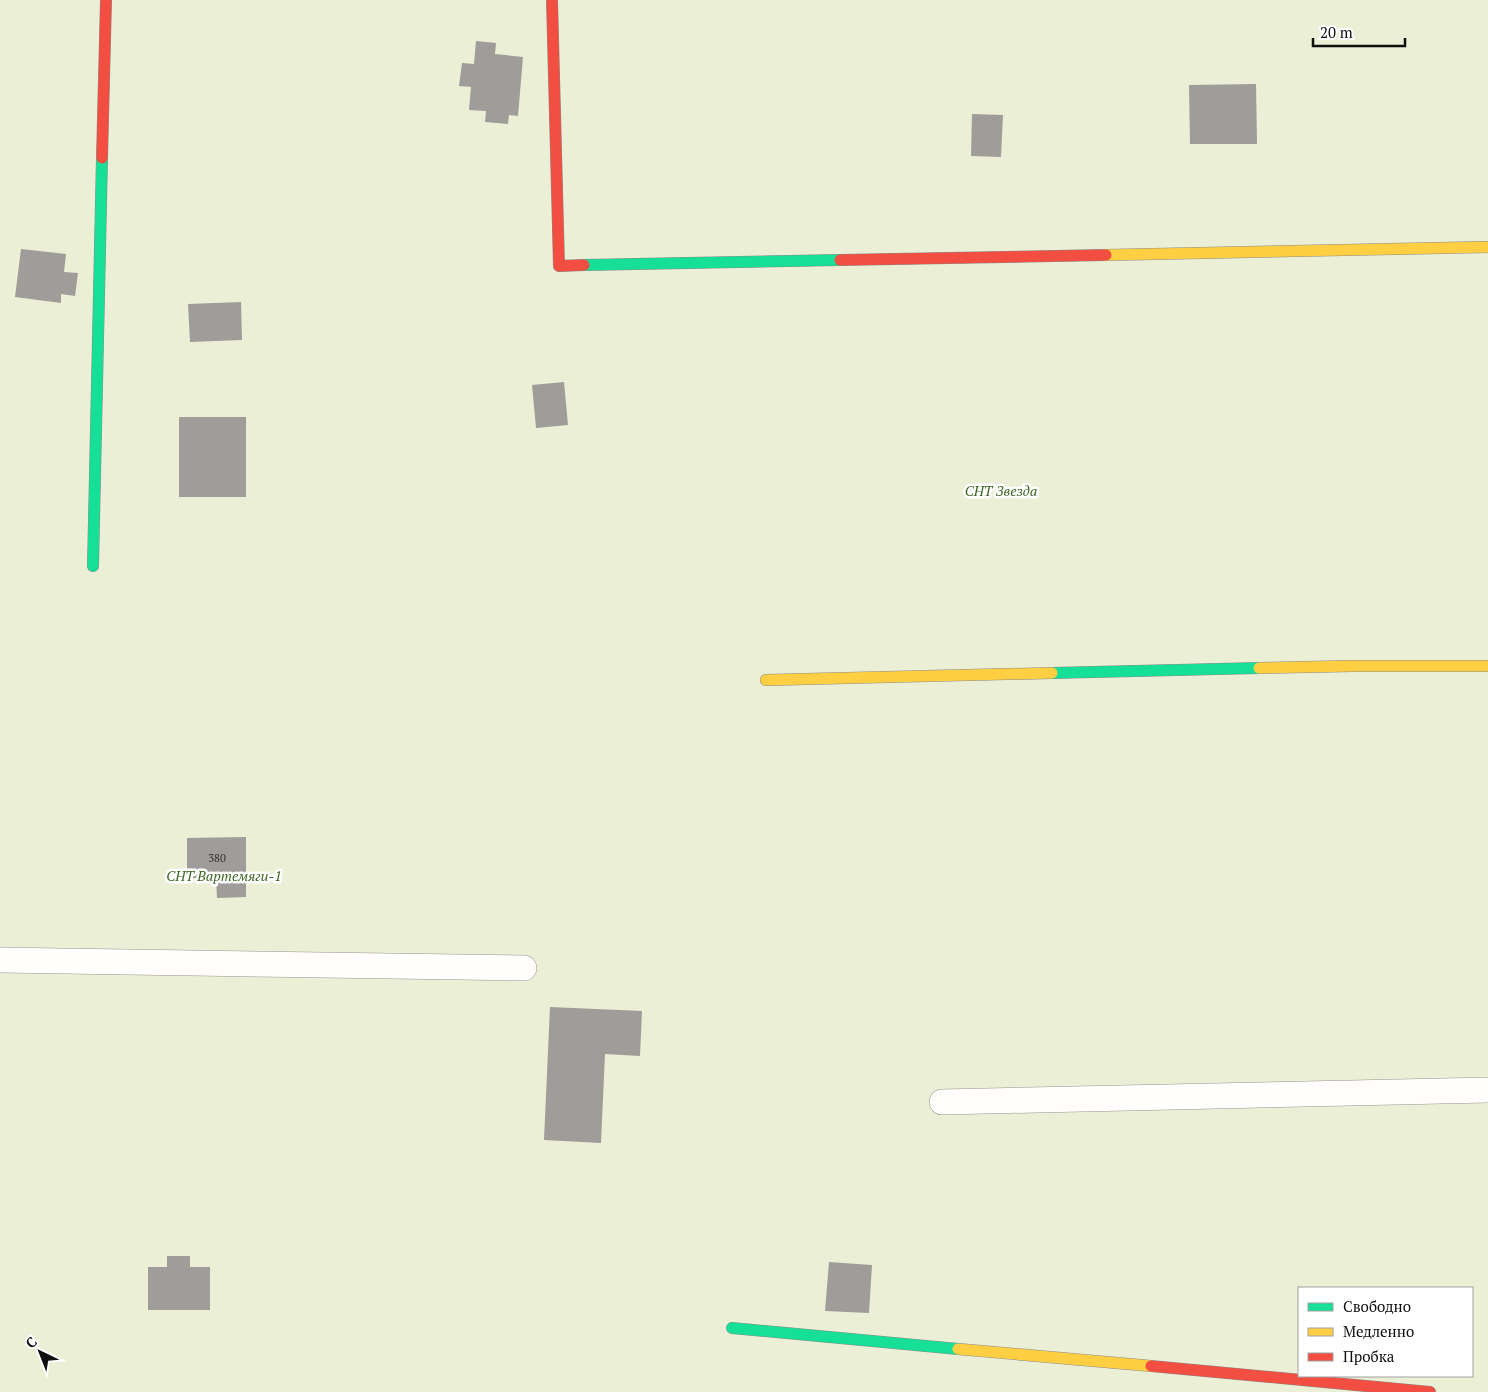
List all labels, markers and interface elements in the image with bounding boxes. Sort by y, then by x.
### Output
scale bar [1313,15,1406,47]
text: 20 m [1320,22,1353,42]
park label: СНТ Звезда [965,481,1037,500]
house number: 380 [208,851,226,865]
park label: СНТ Вартемяги-1 [166,866,282,885]
legend [1298,1287,1473,1377]
text: Свободно [1343,1296,1411,1316]
text: Медленно [1343,1321,1414,1341]
north arrow [15,1327,65,1377]
text: С [21,1332,41,1352]
text: Пробка [1343,1346,1395,1366]

